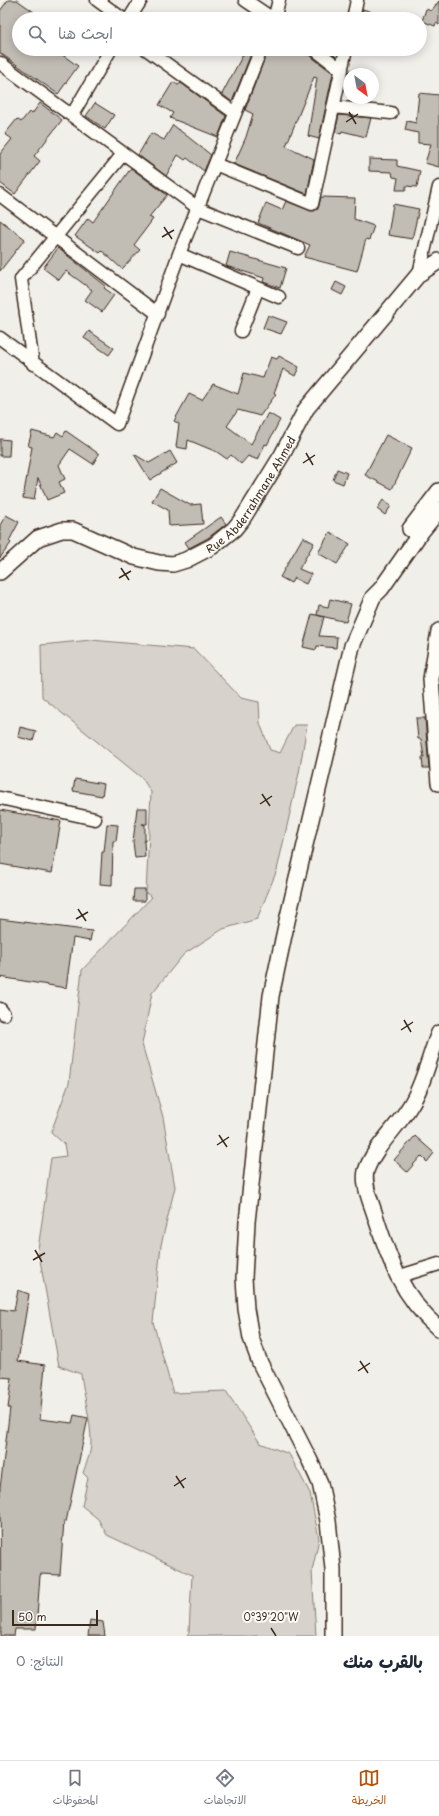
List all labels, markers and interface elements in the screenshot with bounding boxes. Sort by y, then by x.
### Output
search box [12,12,427,56]
text: ابحث هنا [58,21,113,44]
icon: search [26,23,48,45]
north arrow [343,68,379,104]
street label: Rue Abderrahmane Ahmed [203,433,299,557]
scale bar [12,1608,98,1627]
text: 50 m [18,1608,47,1625]
text: 0°39'20"W [244,1609,299,1624]
text: بالقرب منك [343,1648,423,1674]
text: النتائج: 0 [16,1651,63,1670]
tab: المحفوظات [53,1767,98,1810]
tab: الاتجاهات [204,1767,246,1810]
tab: الخريطة [352,1767,386,1810]

